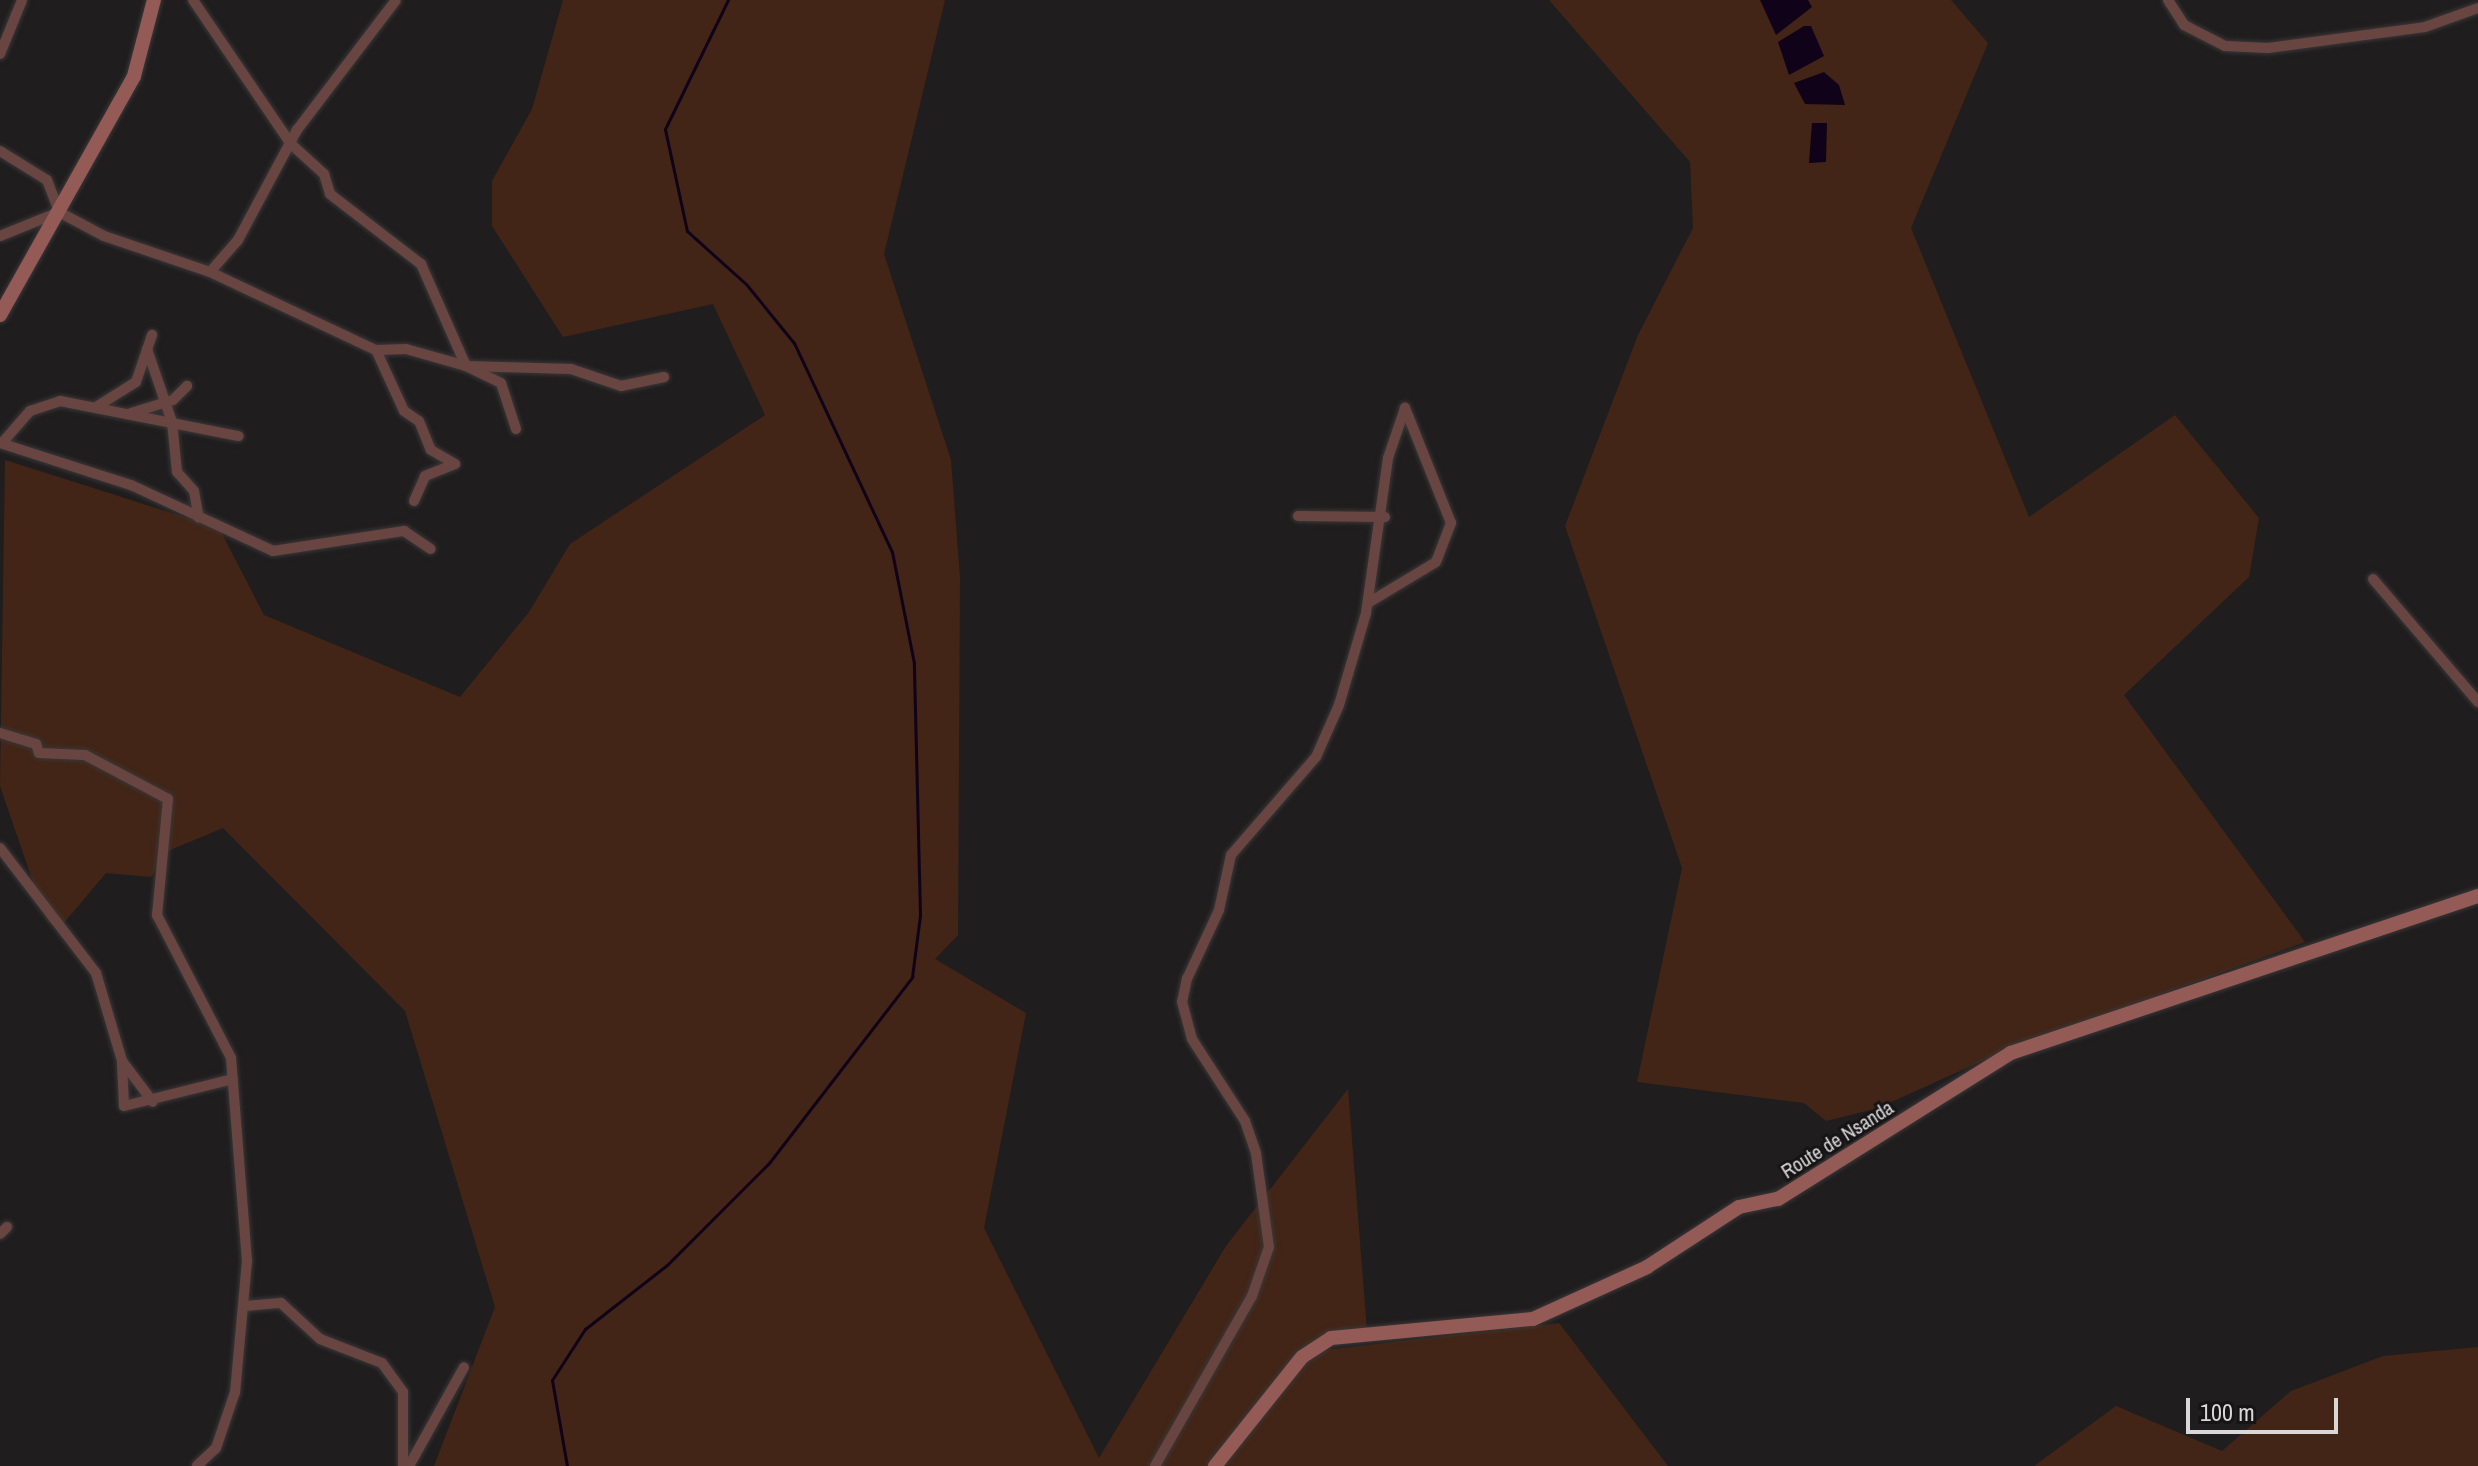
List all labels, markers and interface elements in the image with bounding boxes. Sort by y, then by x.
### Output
street label: Route de Nsanda [1777,1095,1897,1183]
scale bar [2190,1382,2342,1432]
text: 100 m [2200,1396,2255,1428]

